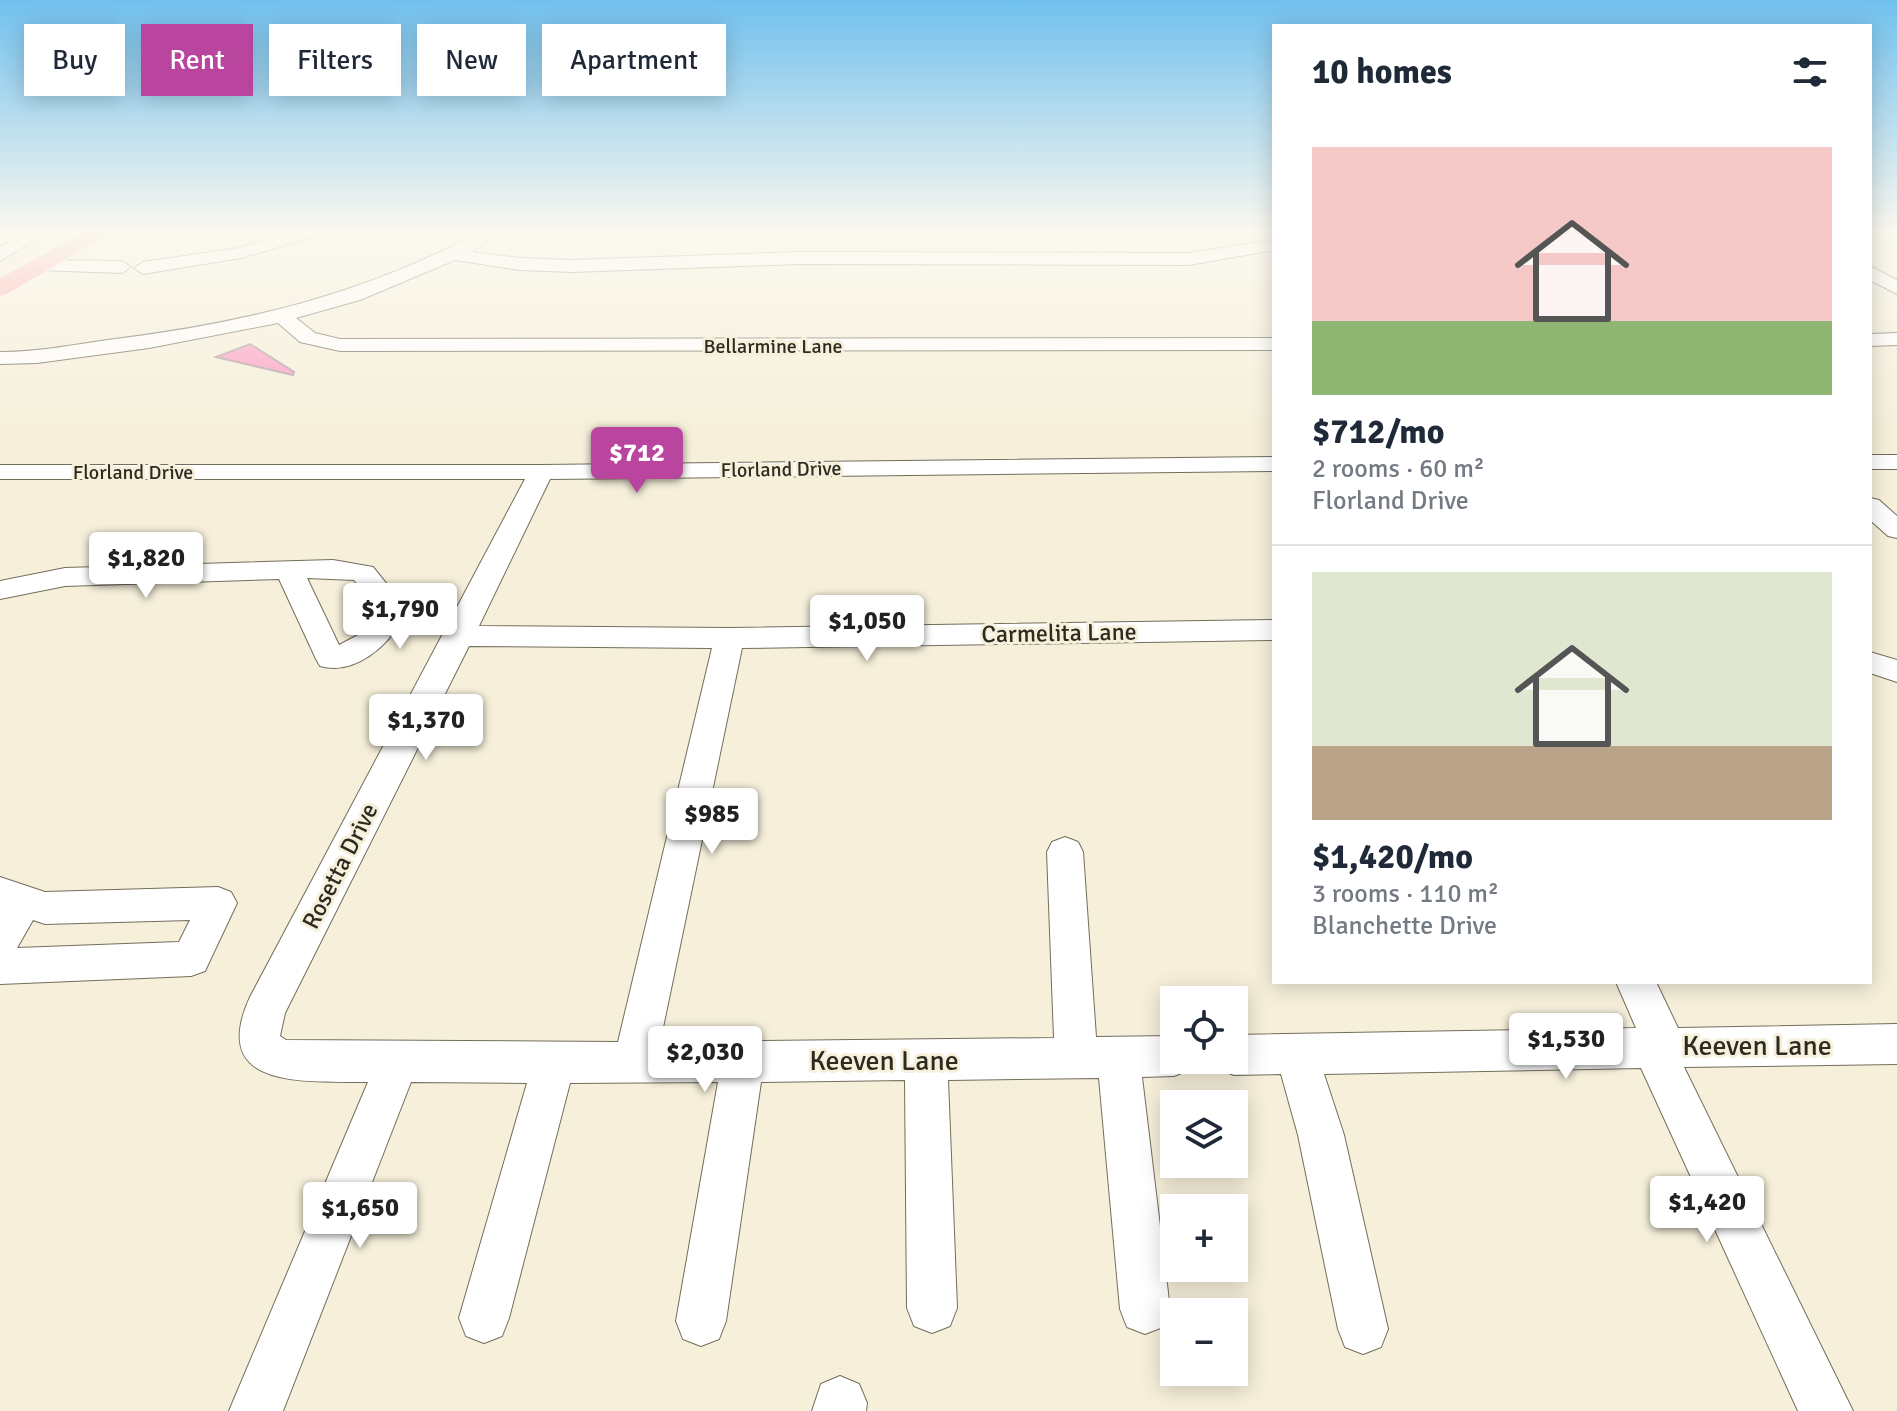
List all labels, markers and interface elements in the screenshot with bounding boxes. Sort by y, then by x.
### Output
chip: Buy [24,24,125,96]
chip: Rent [141,24,253,96]
chip: Filters [269,24,401,96]
chip: New [417,24,526,96]
chip: Apartment [542,24,726,96]
icon: filters [1788,50,1832,94]
text: 10 homes [1312,51,1452,93]
icon: home [1500,199,1644,343]
street label: Bellarmine Lane [703,334,843,359]
text: $712/mo [1312,411,1445,453]
pin: $712 [590,427,684,495]
text: $712 [609,437,665,469]
text: 2 rooms · 60 m² [1312,453,1485,485]
street label: Florland Drive [721,456,841,483]
street label: Florland Drive [73,460,193,485]
text: Florland Drive [1312,485,1469,517]
pin: $1,820 [81,532,211,600]
text: $1,820 [107,542,185,574]
pin: $1,790 [335,583,465,651]
text: $1,790 [361,593,439,625]
pin: $1,050 [802,595,932,663]
text: $1,050 [828,605,906,637]
street label: Carmelita Lane [981,617,1137,649]
icon: home [1500,624,1644,768]
pin: $1,370 [361,694,491,762]
text: $1,370 [387,704,465,736]
pin: $985 [665,788,759,856]
street label: Rosetta Drive [296,798,384,934]
text: $985 [684,798,740,830]
text: $1,420/mo [1312,836,1473,878]
text: 3 rooms · 110 m² [1312,878,1499,910]
text: Blanchette Drive [1312,910,1497,942]
map controls [1160,986,1248,1386]
button: locate [1160,986,1248,1074]
pin: $1,530 [1501,1013,1631,1081]
text: $1,530 [1527,1023,1605,1055]
pin: $2,030 [640,1026,770,1094]
street label: Keeven Lane [1682,1029,1832,1063]
text: $2,030 [666,1036,744,1068]
street label: Keeven Lane [809,1044,959,1078]
button: layers [1160,1090,1248,1178]
pin: $1,420 [1642,1176,1772,1244]
pin: $1,650 [295,1182,425,1250]
text: $1,420 [1668,1186,1746,1218]
text: $1,650 [321,1192,399,1224]
button: + [1160,1194,1248,1282]
button: − [1160,1298,1248,1386]

